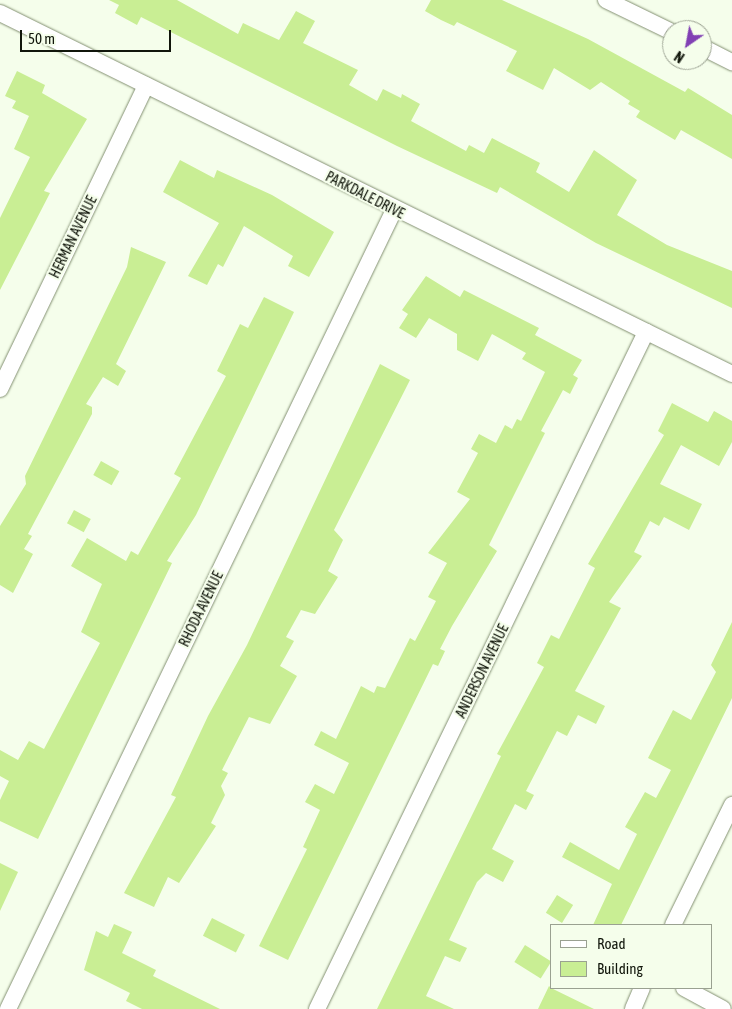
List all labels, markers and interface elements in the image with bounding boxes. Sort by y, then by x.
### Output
scale bar [22,20,174,52]
north arrow [662,20,712,70]
text: 50 m [28,30,55,47]
text: N [672,48,687,66]
street label: PARKDALE DRIVE [323,168,407,222]
street label: HERMAN AVENUE [46,193,100,281]
street label: RHODA AVENUE [176,569,226,649]
street label: ANDERSON AVENUE [452,621,512,721]
legend [550,924,712,989]
text: Road [597,935,626,952]
text: Building [597,960,643,977]

